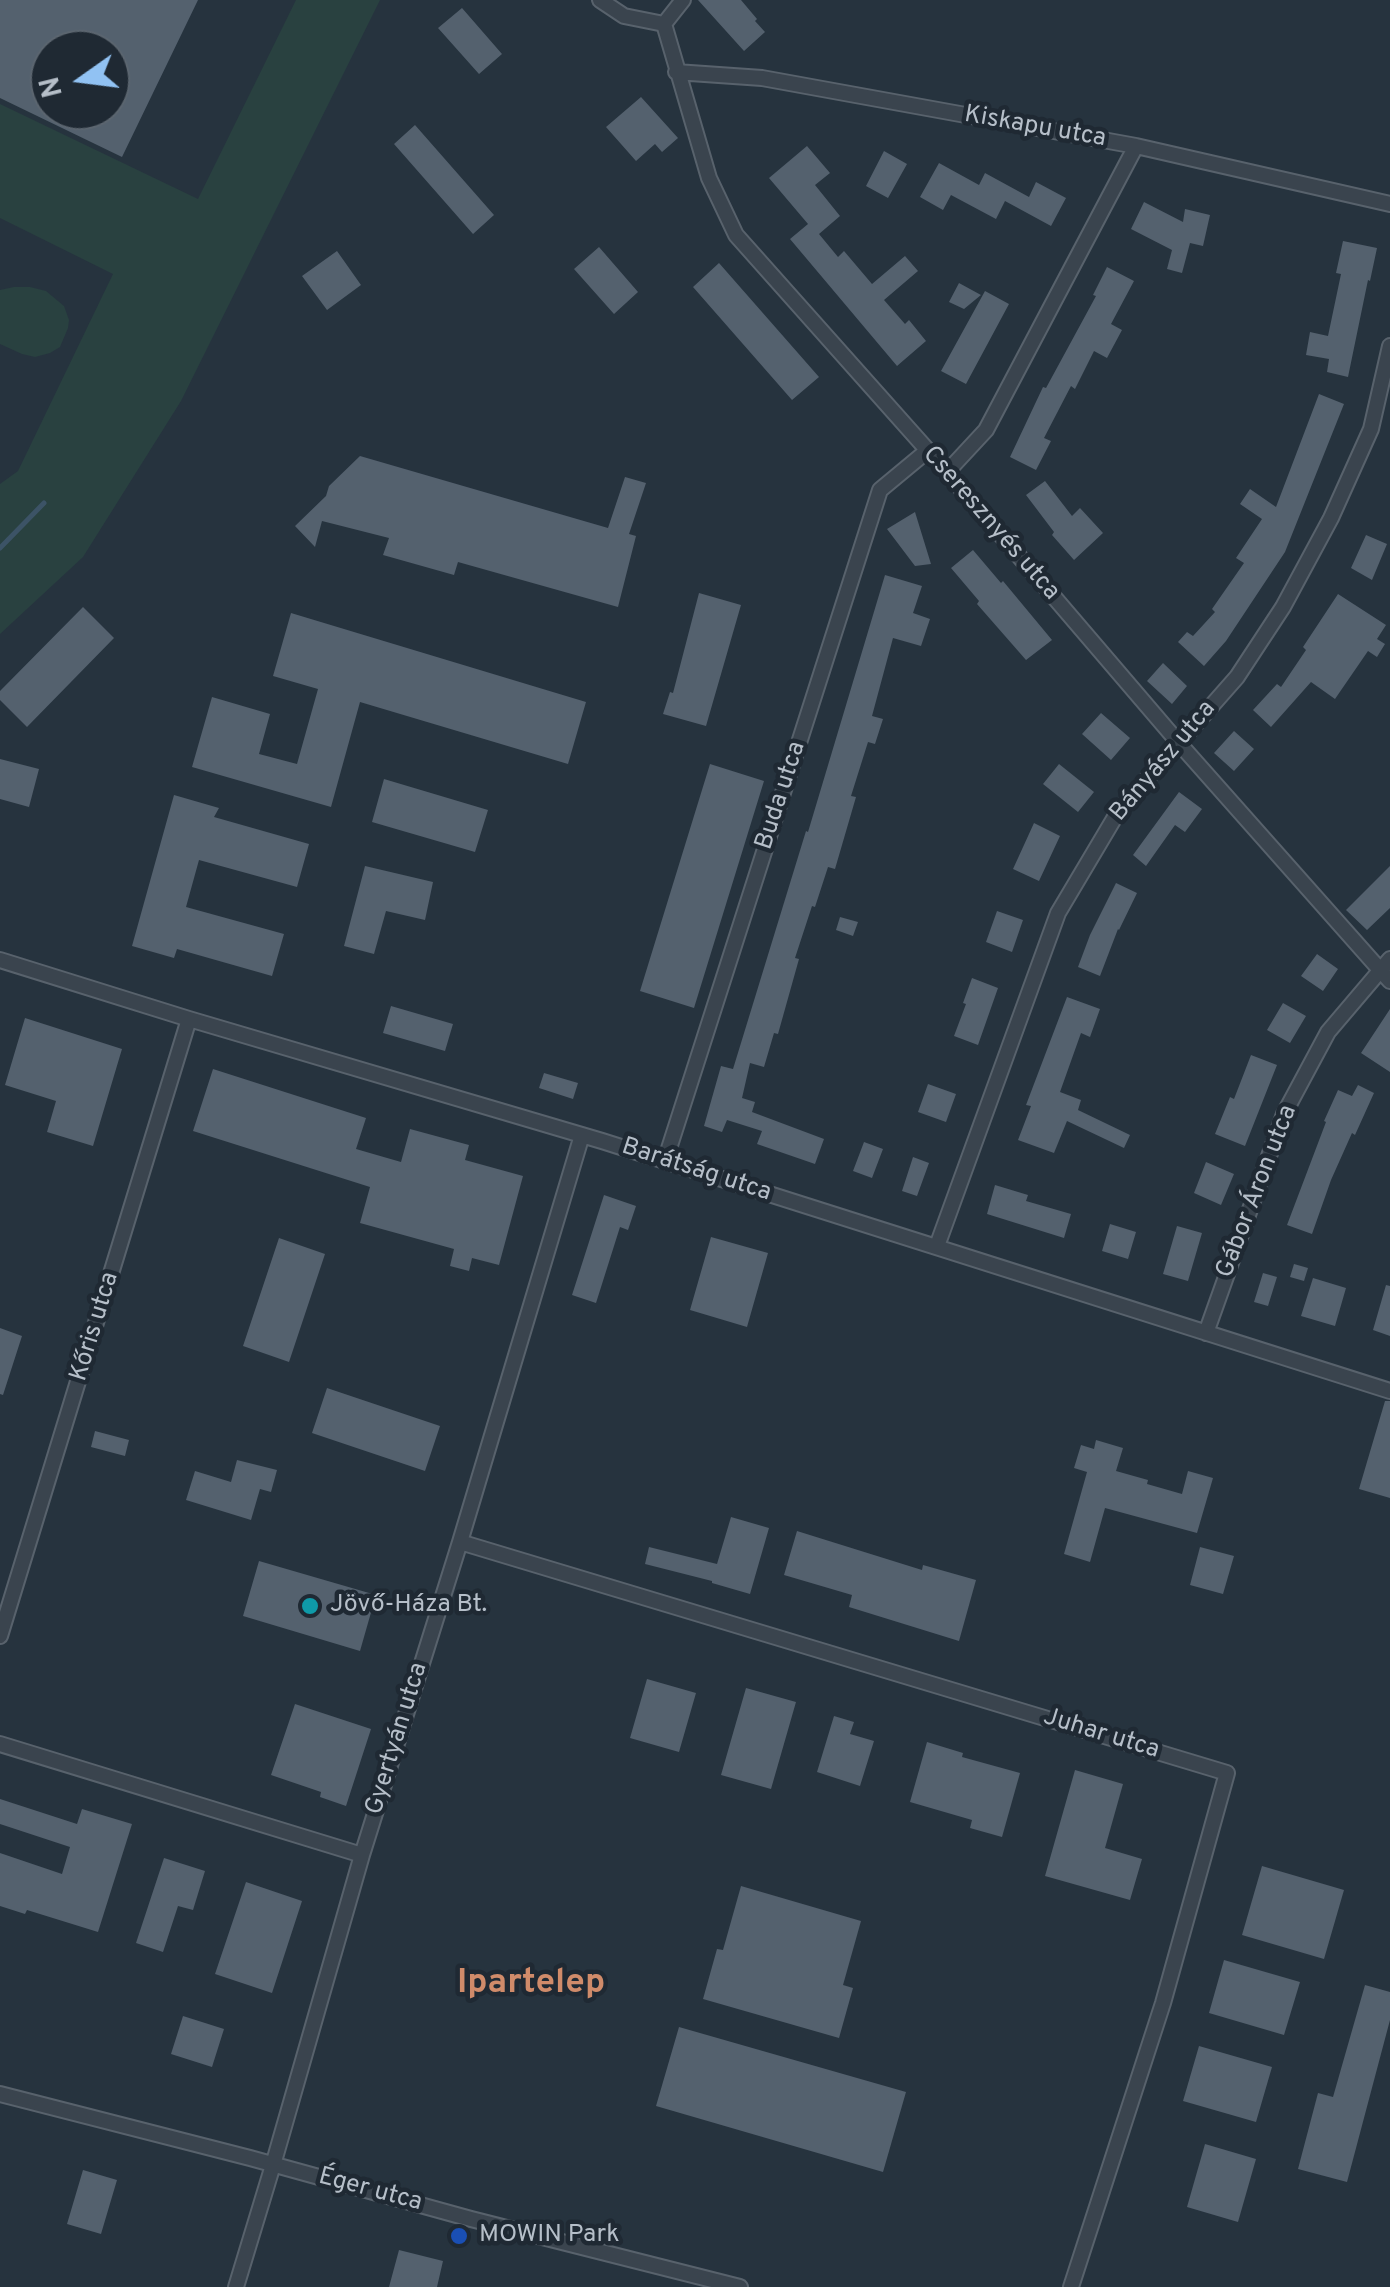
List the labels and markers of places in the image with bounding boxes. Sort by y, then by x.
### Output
place label: Jövő-Háza Bt. [330,1591,487,1621]
marker: Jövő-Háza Bt. [299,1595,321,1617]
place label: MOWIN Park [479,2221,619,2251]
marker: MOWIN Park [448,2225,470,2247]

